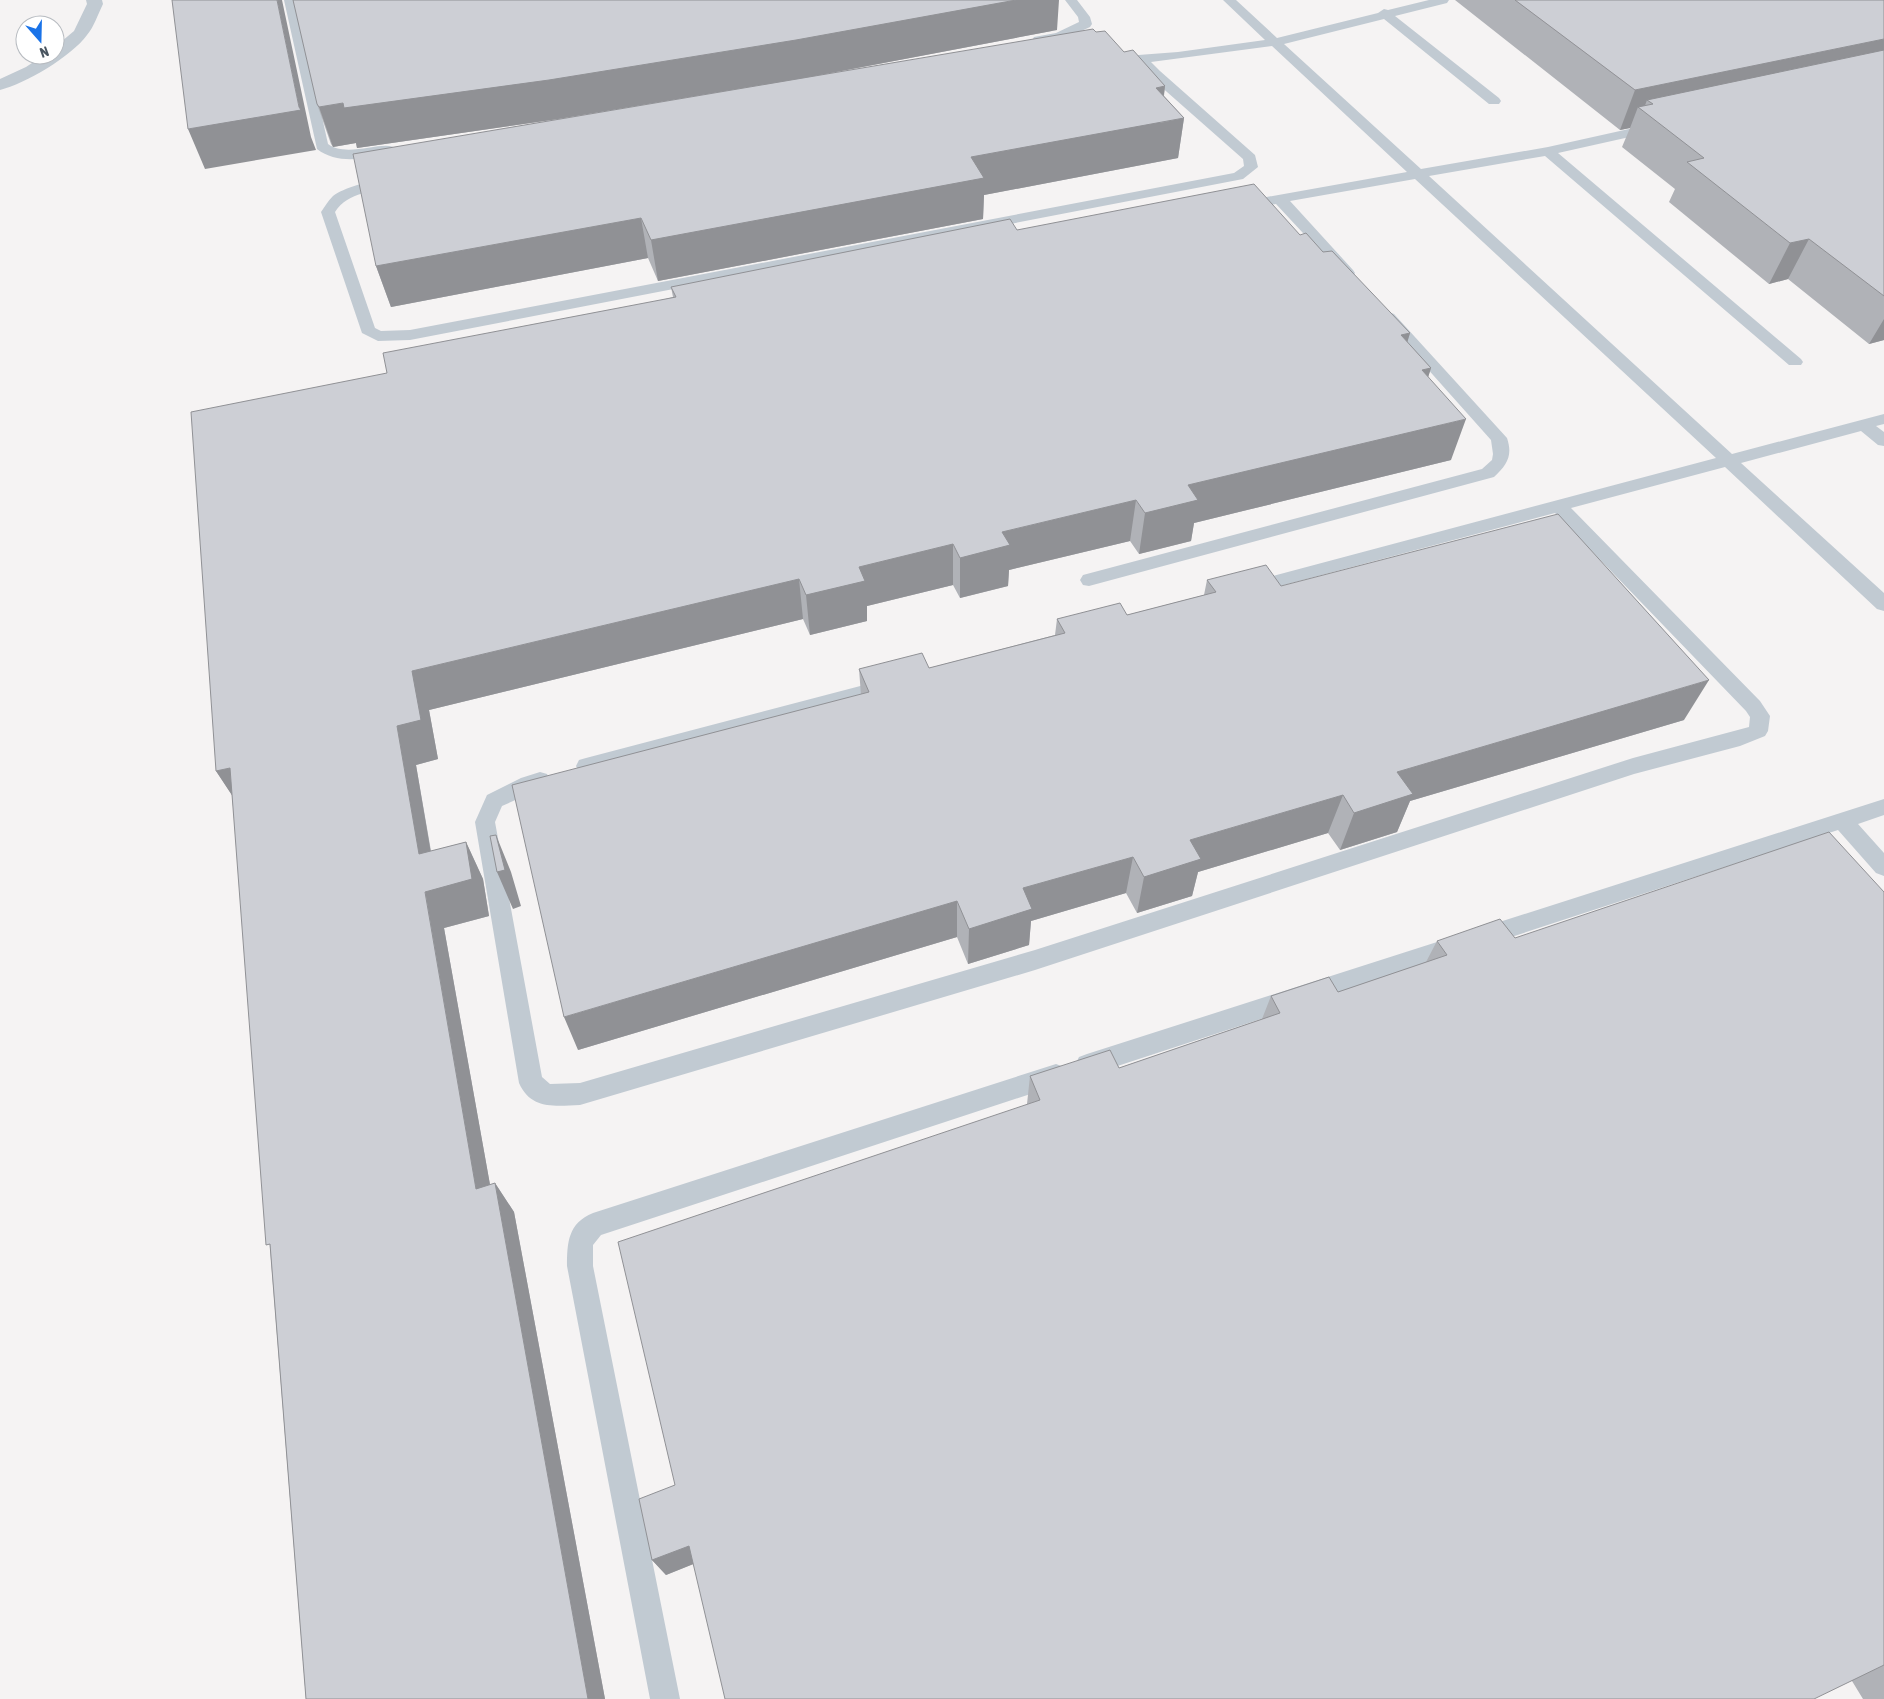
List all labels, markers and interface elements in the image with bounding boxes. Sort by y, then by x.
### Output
north arrow [15,15,65,65]
text: N [38,43,51,61]

